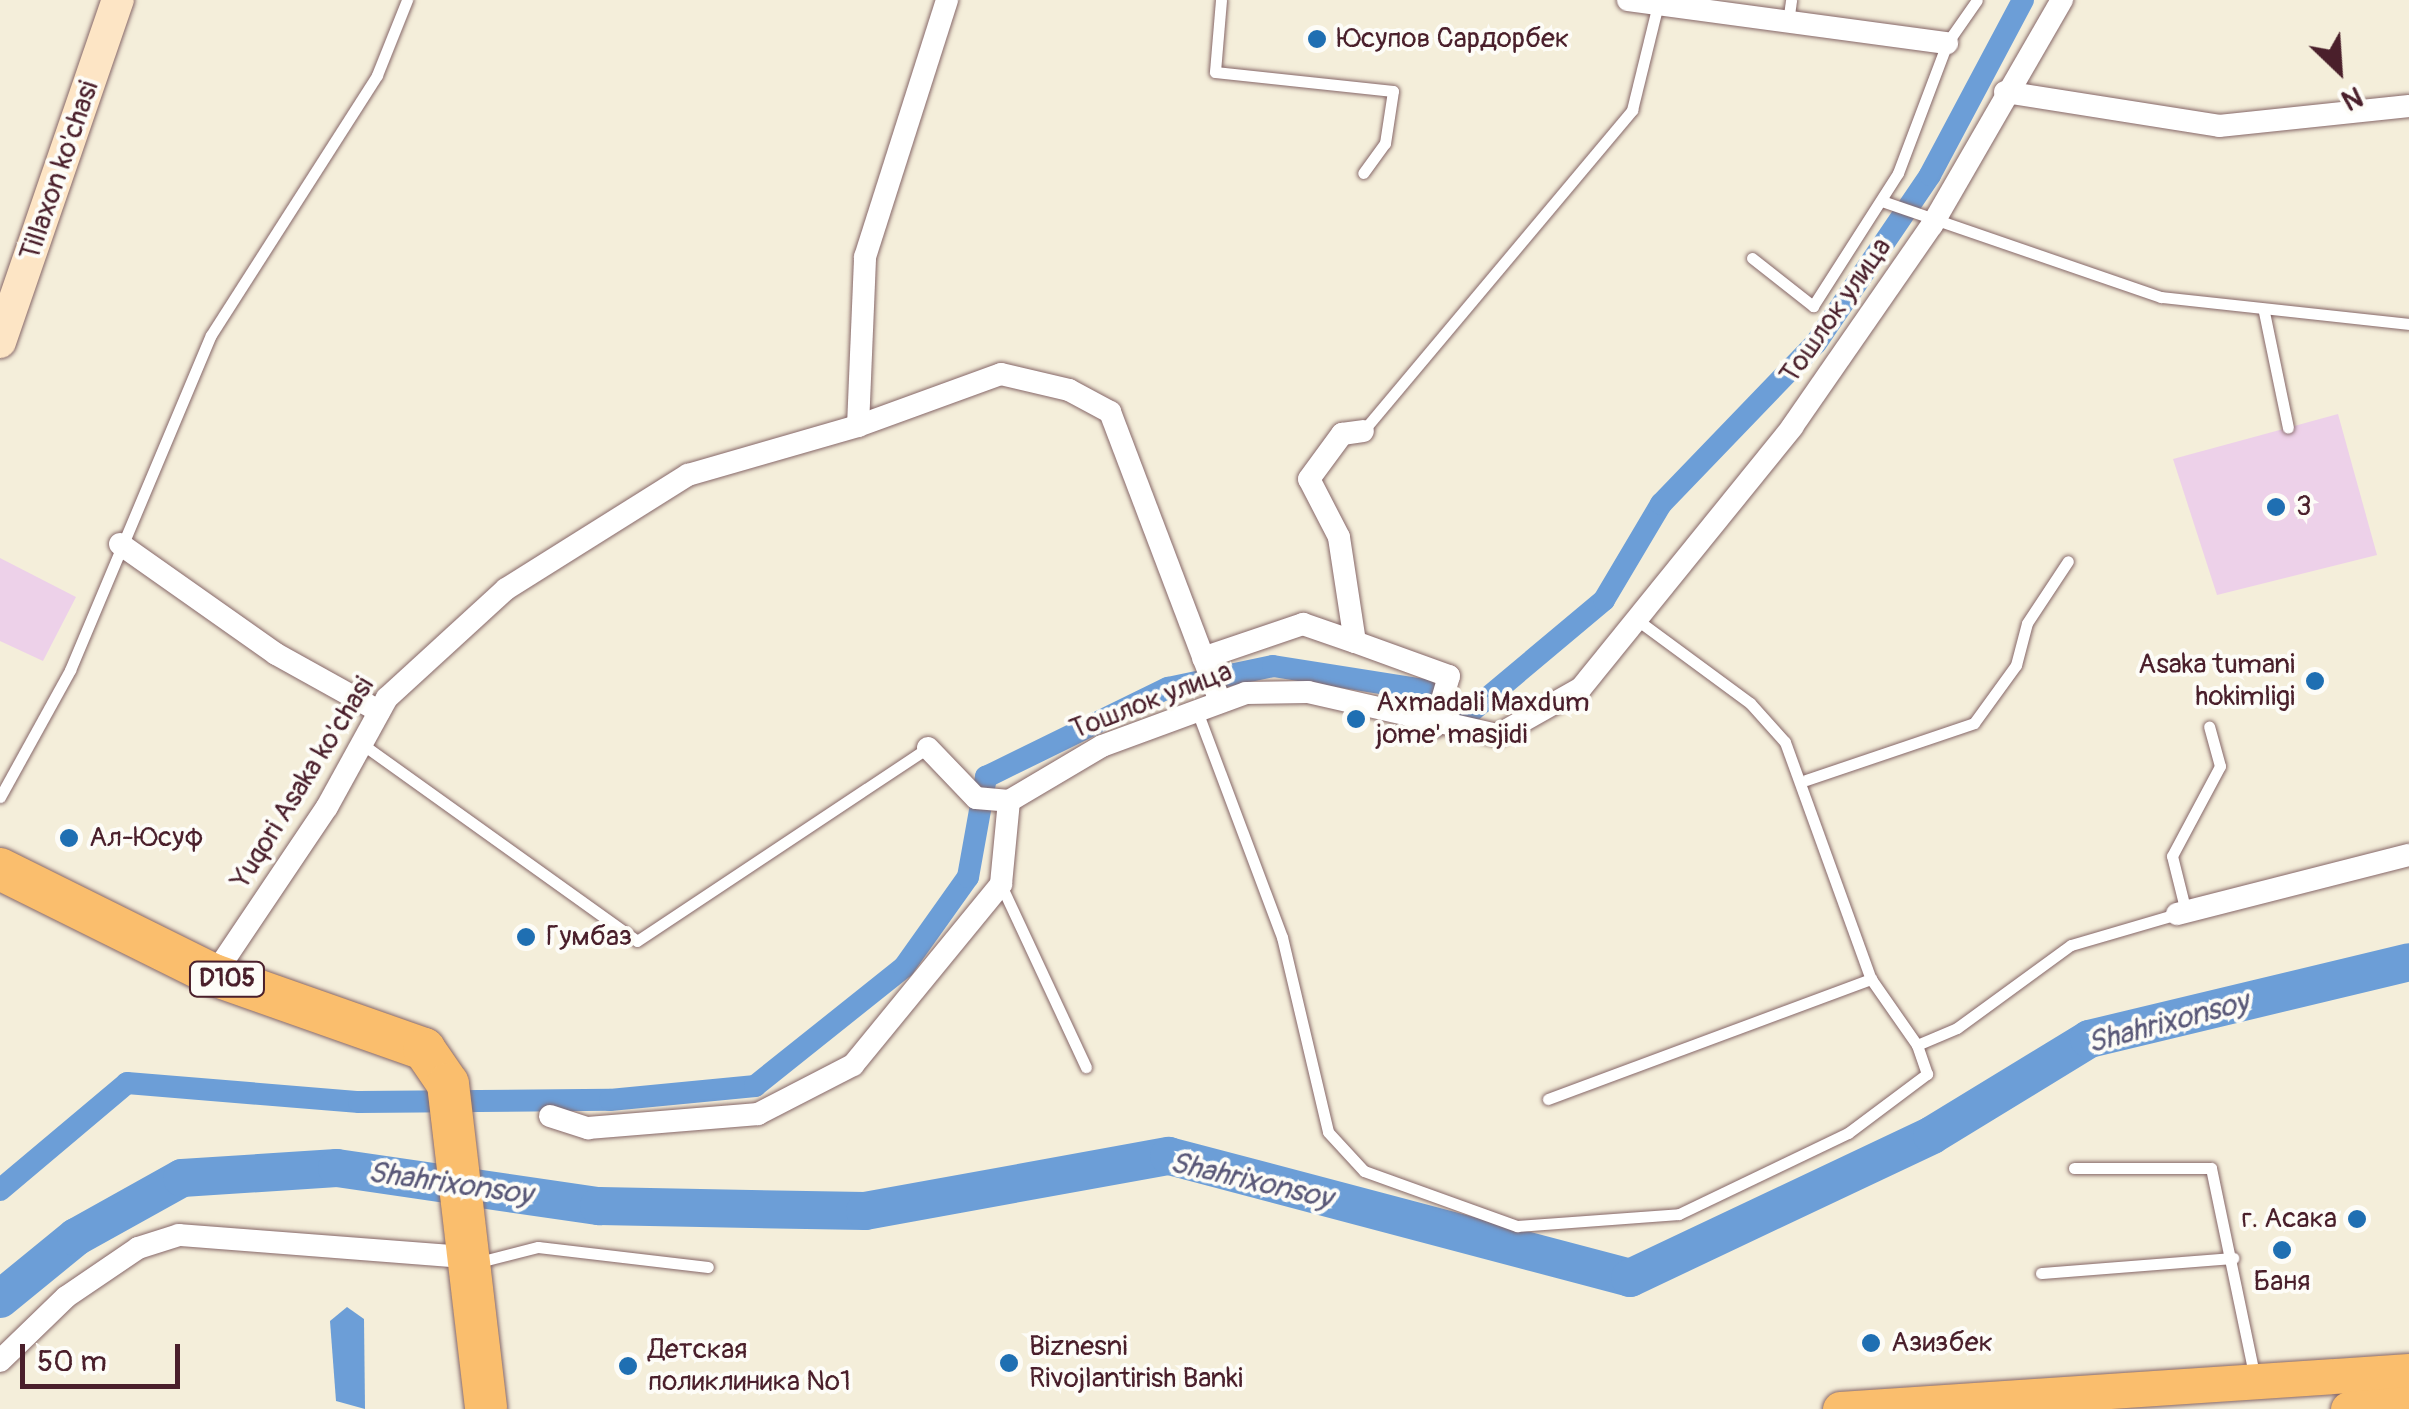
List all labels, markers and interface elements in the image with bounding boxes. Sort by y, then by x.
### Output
north arrow [2289,20,2389,120]
place label: Юсупов Сардорбек [1337,22,1569,56]
marker: Юсупов Сардорбек [1306,28,1328,50]
street label: Tillaxon ko'chasi [14,77,106,265]
text: N [2336,78,2368,118]
street label: Тошлок улица [1773,232,1899,390]
place label: 3 [2296,490,2312,524]
marker: 3 [2265,496,2287,518]
place label: Asaka tumani hokimligi [2138,648,2295,714]
street label: Тошлок улица [1065,655,1237,747]
marker: Asaka tumani hokimligi [2304,670,2326,692]
street label: Yuqori Asaka ko'chasi [224,671,382,895]
place label: Axmadali Maxdum jome' masjidi [1376,686,1590,752]
marker: Axmadali Maxdum jome' masjidi [1345,708,1367,730]
place label: Ал-Юсуф [89,821,204,855]
marker: Ал-Юсуф [58,827,80,849]
place label: Гумбаз [546,920,632,954]
marker: Гумбаз [515,926,537,948]
road number: D105 [187,959,267,999]
water label: Shahrixonsoy [2084,984,2252,1062]
water label: Shahrixonsoy [1166,1145,1336,1217]
water label: Shahrixonsoy [366,1155,534,1213]
place label: г. Асака [2242,1202,2337,1236]
marker: г. Асака [2346,1208,2368,1230]
marker: Баня [2271,1239,2293,1261]
place label: Баня [2254,1265,2310,1299]
scale bar [25,1324,185,1386]
place label: Азизбек [1891,1326,1993,1360]
place label: Biznesni Rivojlantirish Banki [1029,1330,1243,1396]
marker: Азизбек [1860,1332,1882,1354]
place label: Детская поликлиника №1 [648,1333,851,1399]
text: 50 m [37,1343,107,1380]
marker: Biznesni Rivojlantirish Banki [998,1352,1020,1374]
marker: Детская поликлиника №1 [617,1355,639,1377]

